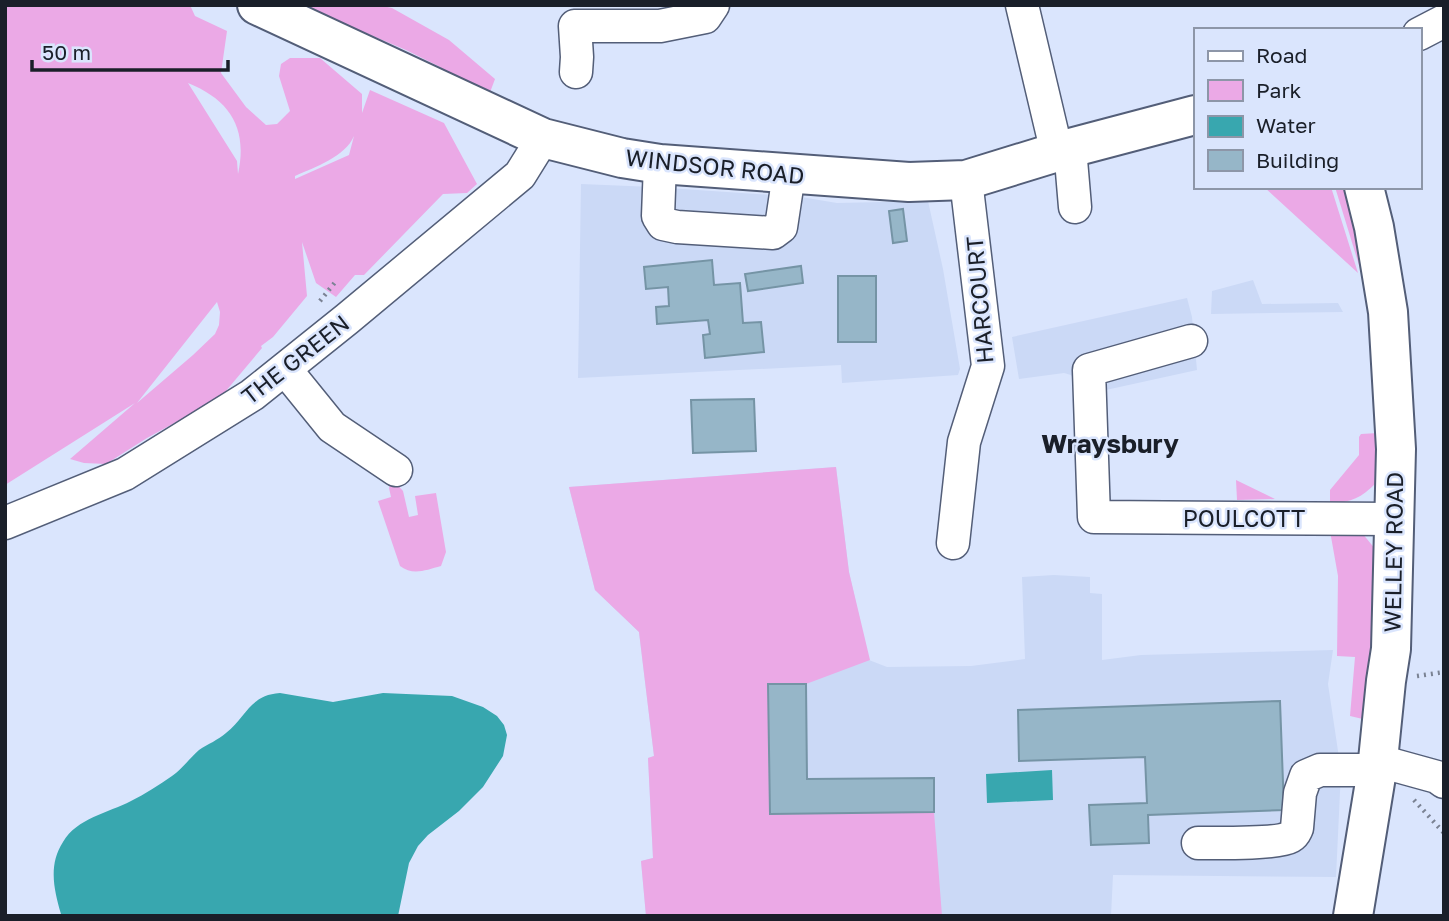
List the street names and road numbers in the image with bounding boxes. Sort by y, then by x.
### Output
street label: WINDSOR ROAD [624,143,806,189]
street label: HARCOURT [959,235,999,365]
street label: THE GREEN [236,308,354,410]
street label: WELLEY ROAD [1378,471,1408,633]
street label: POULCOTT [1183,504,1305,532]

